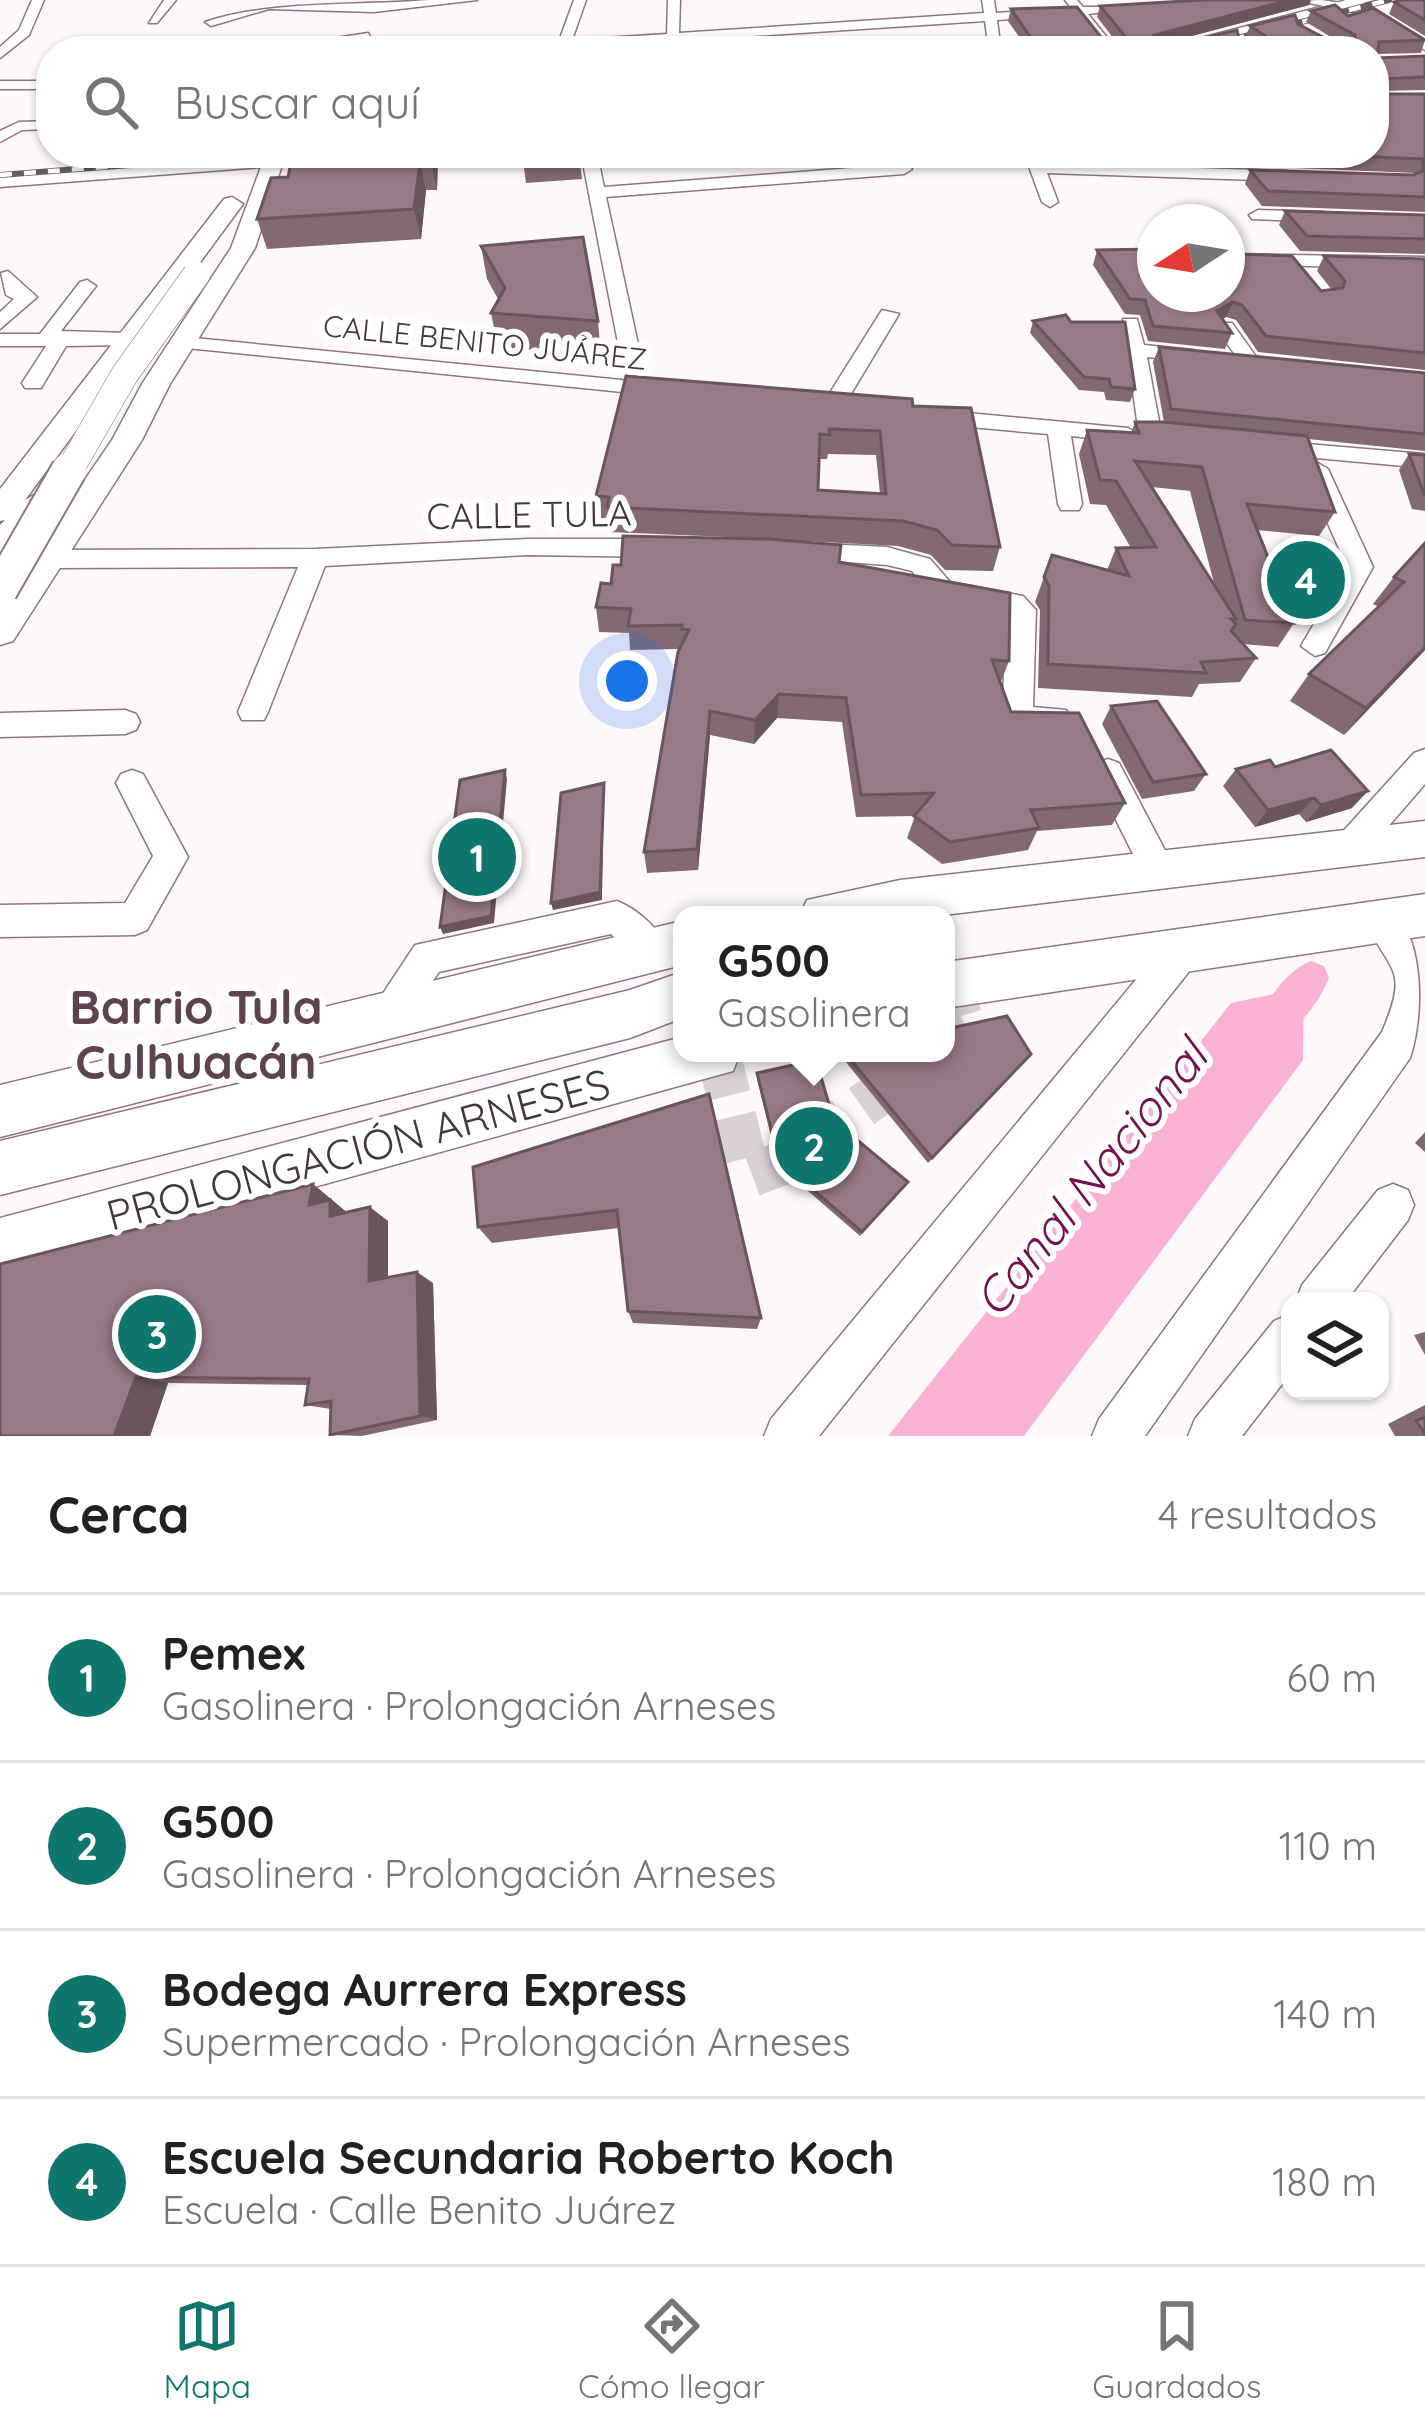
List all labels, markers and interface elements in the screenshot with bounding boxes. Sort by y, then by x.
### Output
search box [36,36,1389,168]
icon: search [78,69,144,135]
text: Buscar aquí [174,74,420,130]
north arrow [1137,204,1245,312]
street label: CALLE BENITO JUÁREZ [321,306,649,378]
street label: CALLE TULA [426,490,632,538]
pin: 4 [1267,535,1345,625]
your location [597,651,657,711]
pin: 1 [438,812,516,902]
popup [673,906,955,1062]
text: G500 [717,932,830,988]
district label: Barrio Tula Culhuacán [69,976,323,1091]
text: Gasolinera [717,988,911,1037]
water label: Canal Nacional [961,1024,1223,1328]
street label: PROLONGACIÓN ARNESES [101,1056,615,1242]
pin: 2 [775,1101,853,1191]
pin: 3 [118,1289,196,1379]
map controls [1281,1292,1389,1400]
button: layers [1281,1292,1389,1400]
text: Cerca [48,1482,190,1546]
text: 4 resultados [1158,1490,1377,1539]
text: Pemex [162,1625,305,1681]
text: 1 [79,1653,95,1702]
text: 60 m [1287,1653,1377,1702]
text: Gasolinera · Prolongación Arneses [162,1681,776,1730]
text: G500 [162,1793,275,1849]
text: 2 [76,1821,98,1870]
text: 110 m [1279,1821,1377,1870]
text: Gasolinera · Prolongación Arneses [162,1849,776,1898]
text: Bodega Aurrera Express [162,1961,687,2017]
text: 3 [77,1989,97,2038]
text: 140 m [1273,1989,1377,2038]
text: Supermercado · Prolongación Arneses [162,2017,851,2066]
text: Escuela Secundaria Roberto Koch [162,2129,895,2185]
text: 4 [76,2157,98,2206]
text: 180 m [1272,2157,1377,2206]
text: Escuela · Calle Benito Juárez [162,2185,676,2234]
tab: Mapa [164,2293,251,2406]
tab: Cómo llegar [578,2293,765,2406]
tab: Guardados [1092,2293,1261,2406]

